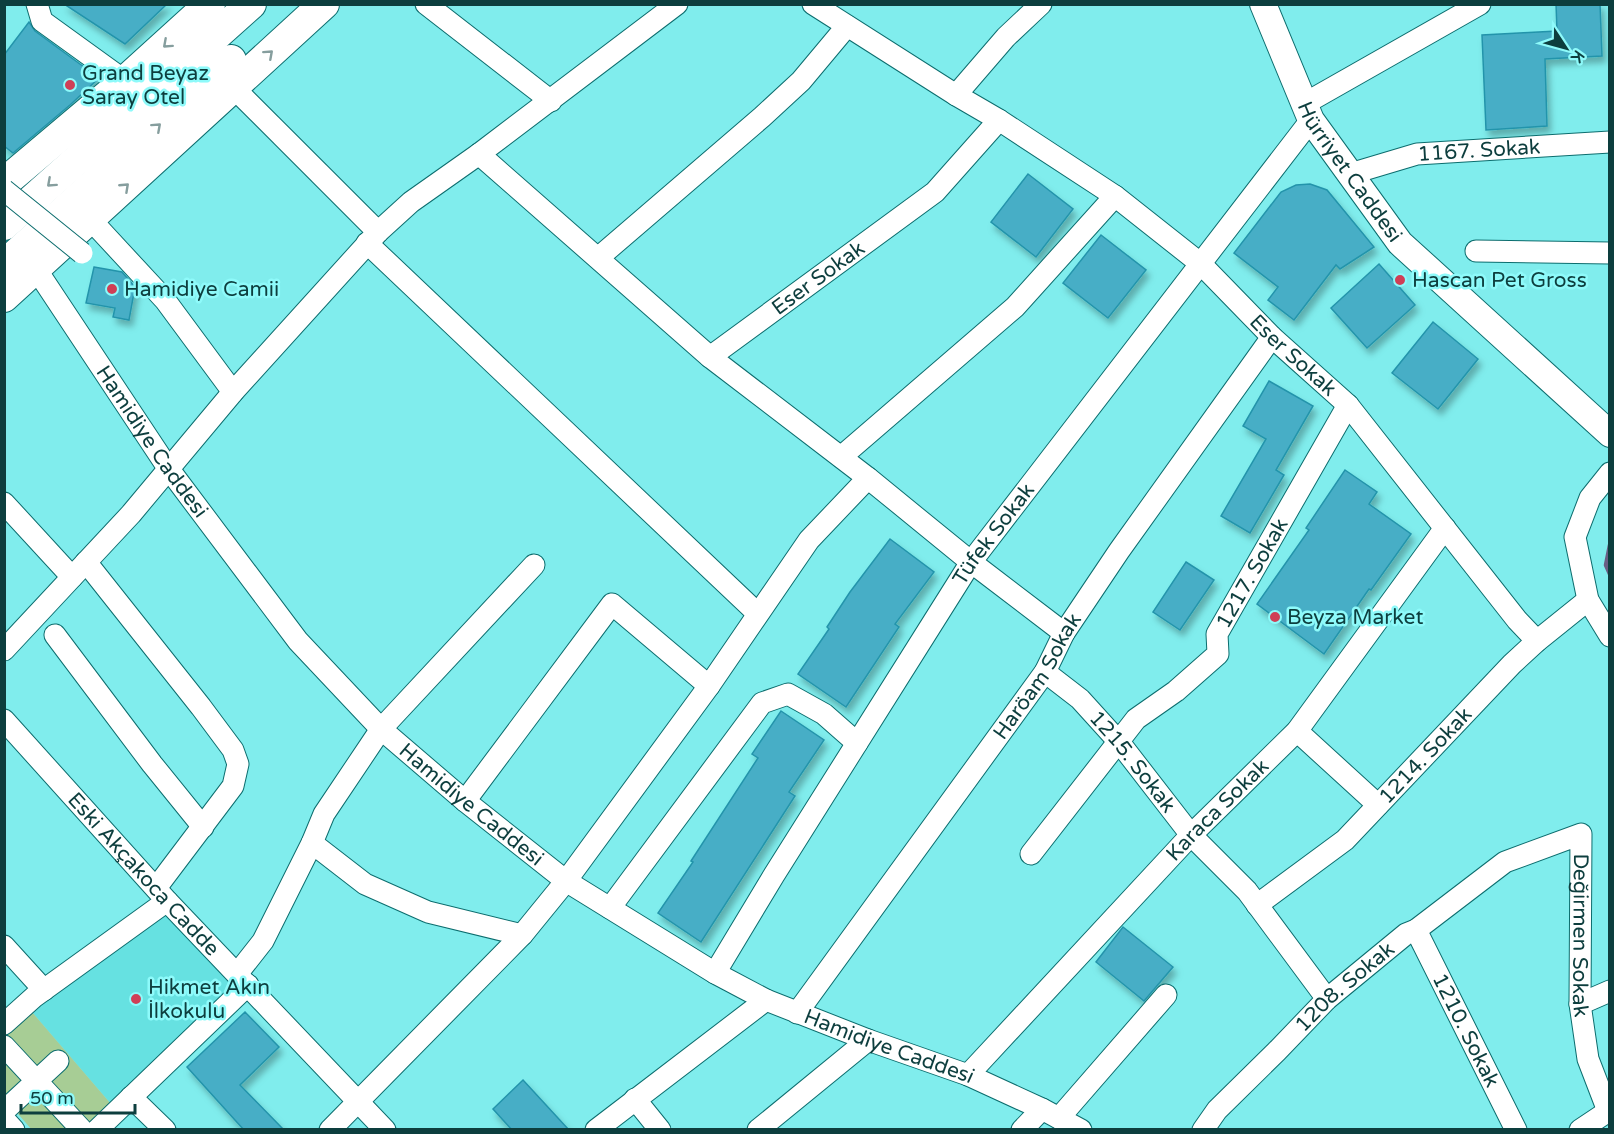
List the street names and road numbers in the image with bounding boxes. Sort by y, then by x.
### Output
street label: Hürriyet Caddesi [1292,98,1408,247]
street label: 1167. Sokak [1417,134,1541,166]
street label: Eser Sokak [767,235,869,320]
street label: Eser Sokak [1244,309,1342,401]
street label: Hamidiye Caddesi [91,361,213,523]
street label: Tüfek Sokak [947,478,1040,589]
street label: 1217. Sokak [1210,514,1293,633]
street label: Haröam Sokak [988,608,1086,744]
street label: 1214. Sokak [1374,702,1477,809]
street label: 1215. Sokak [1084,705,1181,817]
street label: Hamidiye Caddesi [394,738,549,871]
street label: Karaca Sokak [1161,754,1274,866]
street label: Eski Akçakoca Cadde [63,787,225,961]
street label: Değirmen Sokak [1567,853,1594,1019]
street label: 1208. Sokak [1290,936,1399,1037]
street label: 1210. Sokak [1427,969,1505,1091]
street label: Hamidiye Caddesi [800,1004,978,1089]

